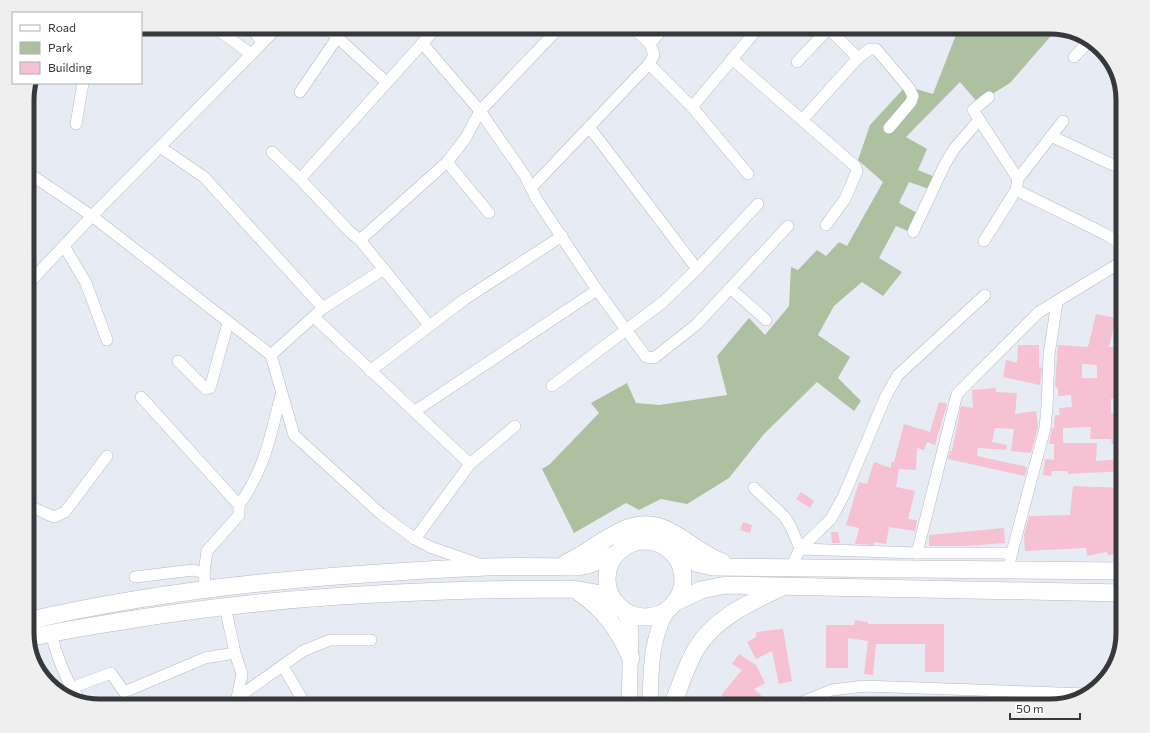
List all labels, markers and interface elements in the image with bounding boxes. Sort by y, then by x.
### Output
legend [12,12,142,84]
text: Road [48,20,76,34]
text: Park [48,40,74,54]
text: Building [48,60,92,74]
scale bar [1010,695,1080,721]
text: 50 m [1016,701,1044,715]

